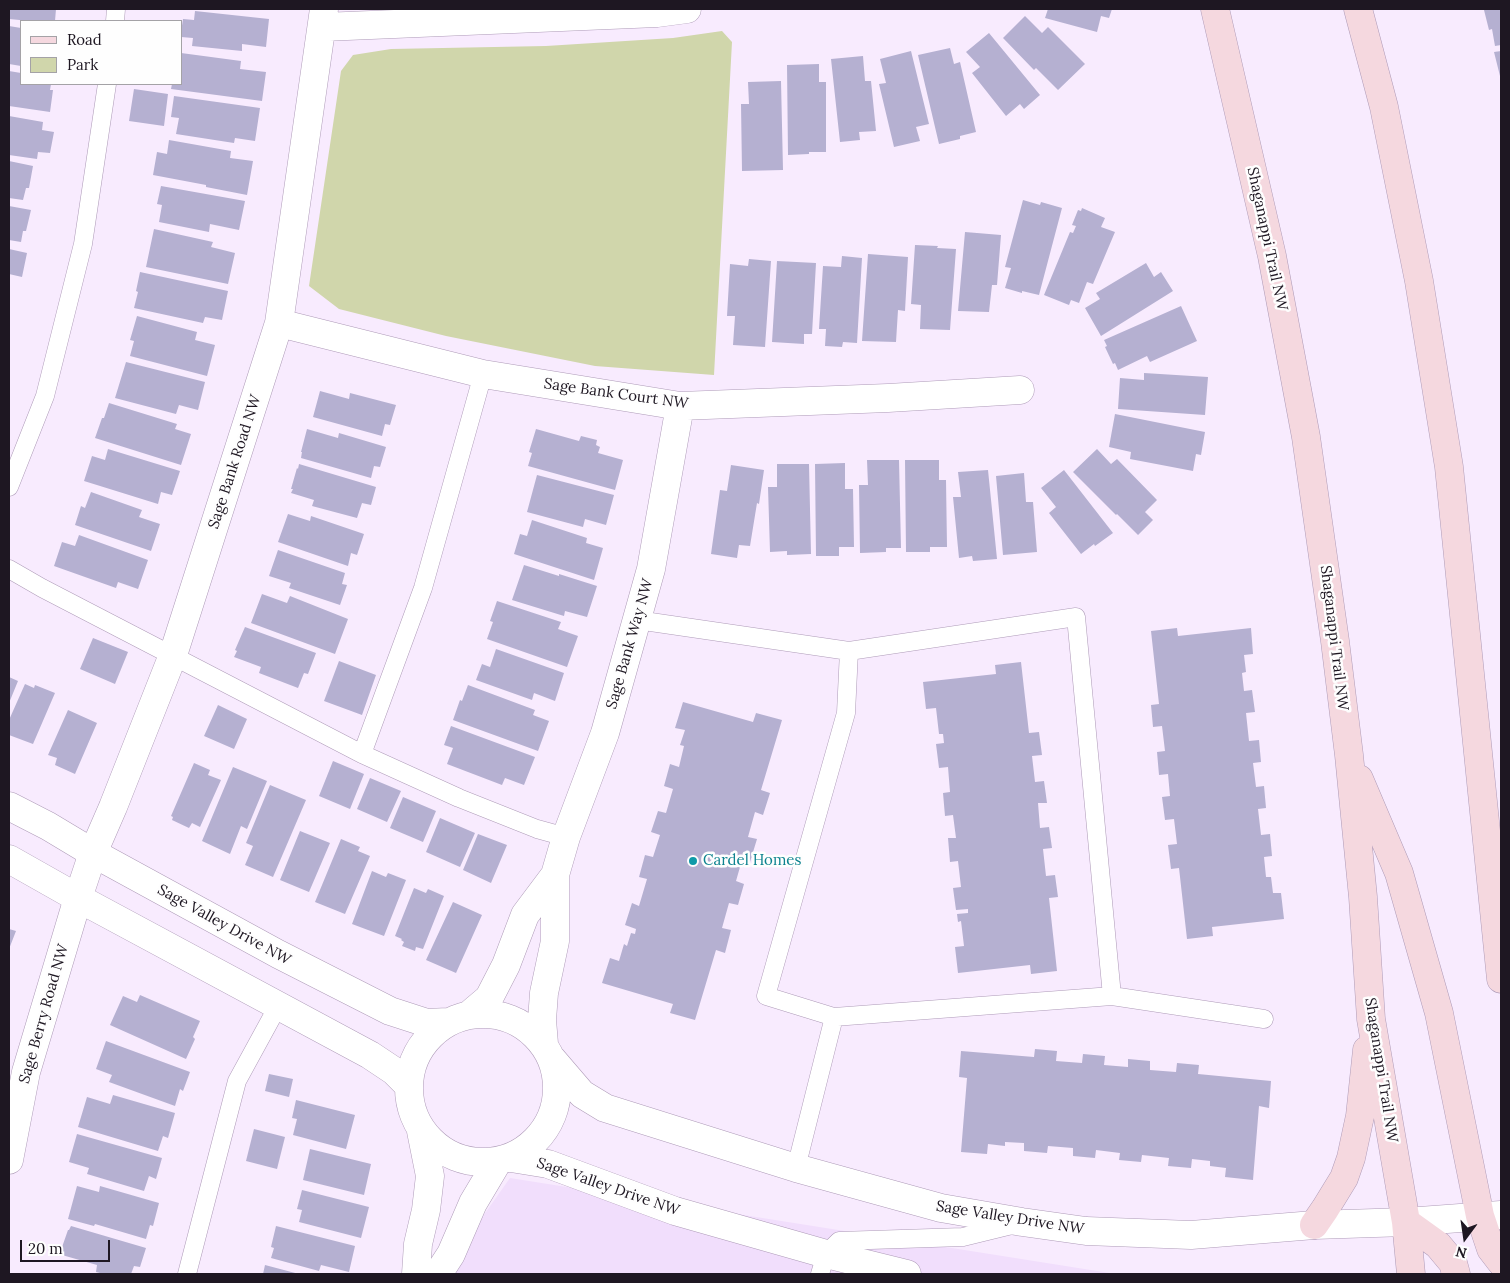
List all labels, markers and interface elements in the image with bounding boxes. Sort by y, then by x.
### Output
legend [20,20,182,85]
text: Road [67,30,102,49]
text: Park [67,55,98,74]
street label: Shaganappi Trail NW [1243,166,1291,312]
street label: Sage Bank Court NW [543,375,689,413]
street label: Sage Bank Road NW [205,393,265,531]
street label: Shaganappi Trail NW [1316,564,1352,712]
street label: Sage Bank Way NW [603,577,657,711]
place label: Cardel Homes [703,852,801,870]
marker: Cardel Homes [687,855,699,867]
street label: Sage Valley Drive NW [154,881,294,969]
street label: Sage Berry Road NW [15,942,73,1086]
street label: Shaganappi Trail NW [1361,996,1401,1144]
street label: Sage Valley Drive NW [534,1154,682,1220]
street label: Sage Valley Drive NW [935,1197,1085,1239]
north arrow [1440,1213,1490,1263]
scale bar [22,1230,112,1262]
text: 20 m [28,1239,63,1258]
text: N [1454,1243,1469,1263]

